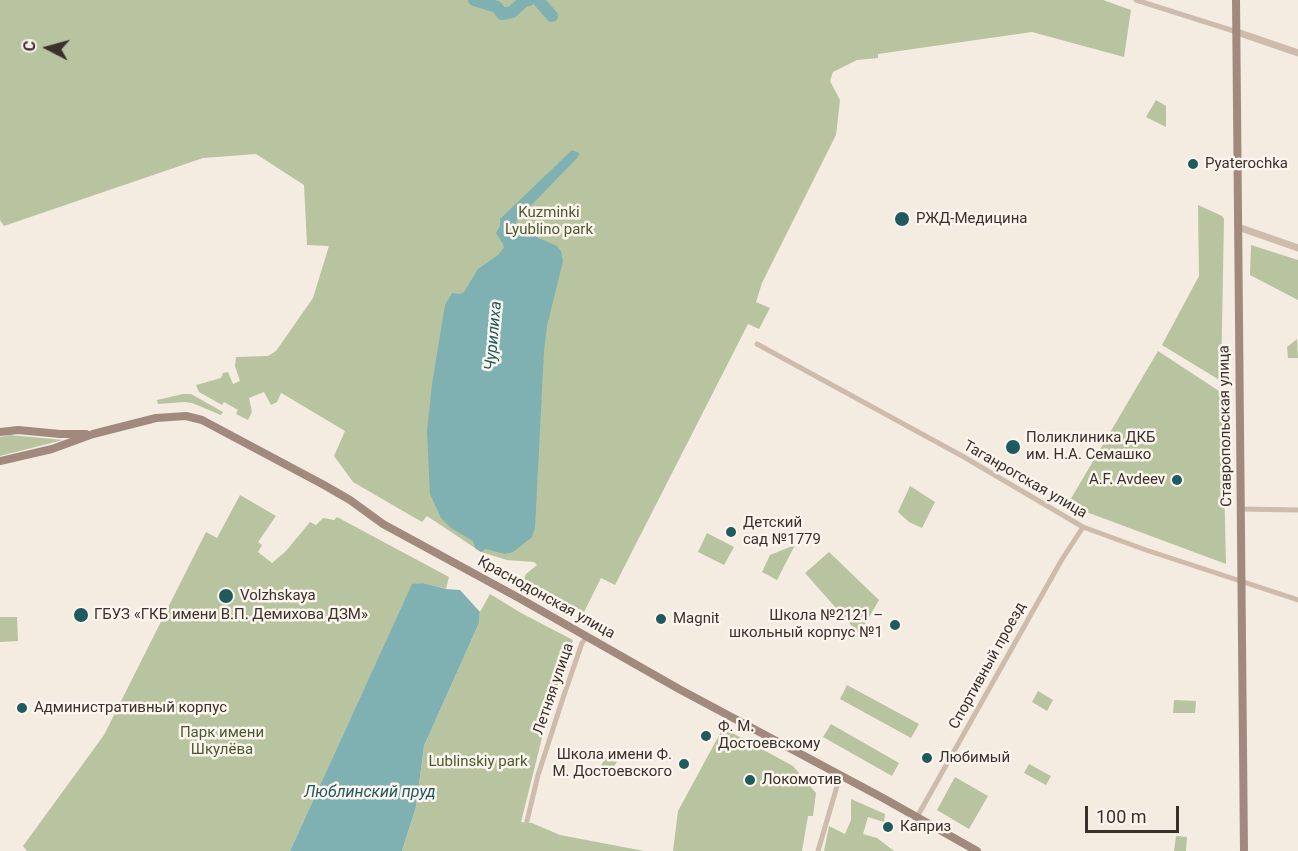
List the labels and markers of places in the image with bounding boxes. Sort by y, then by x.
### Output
place label: Pyaterochka [1205,155,1288,173]
marker: Pyaterochka [1186,157,1200,171]
marker: РЖД-Медицина [893,210,911,228]
place label: РЖД-Медицина [916,210,1028,228]
place label: Поликлиника ДКБ им. Н.А. Семашко [1026,429,1156,464]
marker: Поликлиника ДКБ им. Н.А. Семашко [1004,438,1022,456]
place label: A.F. Avdeev [1089,471,1165,489]
marker: A.F. Avdeev [1170,473,1184,487]
place label: Детский сад №1779 [743,514,821,549]
marker: Детский сад №1779 [724,525,738,539]
marker: Volzhskaya [217,587,235,605]
place label: Volzhskaya [240,587,316,605]
marker: ГБУЗ «ГКБ имени В.П. Демихова ДЗМ» [72,606,90,624]
place label: ГБУЗ «ГКБ имени В.П. Демихова ДЗМ» [94,606,368,624]
place label: Школа №2121 – школьный корпус №1 [729,607,883,642]
place label: Magnit [673,610,720,628]
marker: Magnit [654,612,668,626]
marker: Школа №2121 – школьный корпус №1 [888,618,902,632]
place label: Административный корпус [34,699,227,717]
marker: Административный корпус [15,701,29,715]
place label: Ф. М. Достоевскому [718,718,820,753]
marker: Ф. М. Достоевскому [699,729,713,743]
place label: Школа имени Ф. М. Достоевского [552,746,672,781]
place label: Любимый [939,749,1010,767]
marker: Любимый [920,751,934,765]
marker: Школа имени Ф. М. Достоевского [677,757,691,771]
place label: Локомотив [762,771,842,789]
marker: Локомотив [743,773,757,787]
place label: Каприз [900,818,951,836]
marker: Каприз [881,820,895,834]

